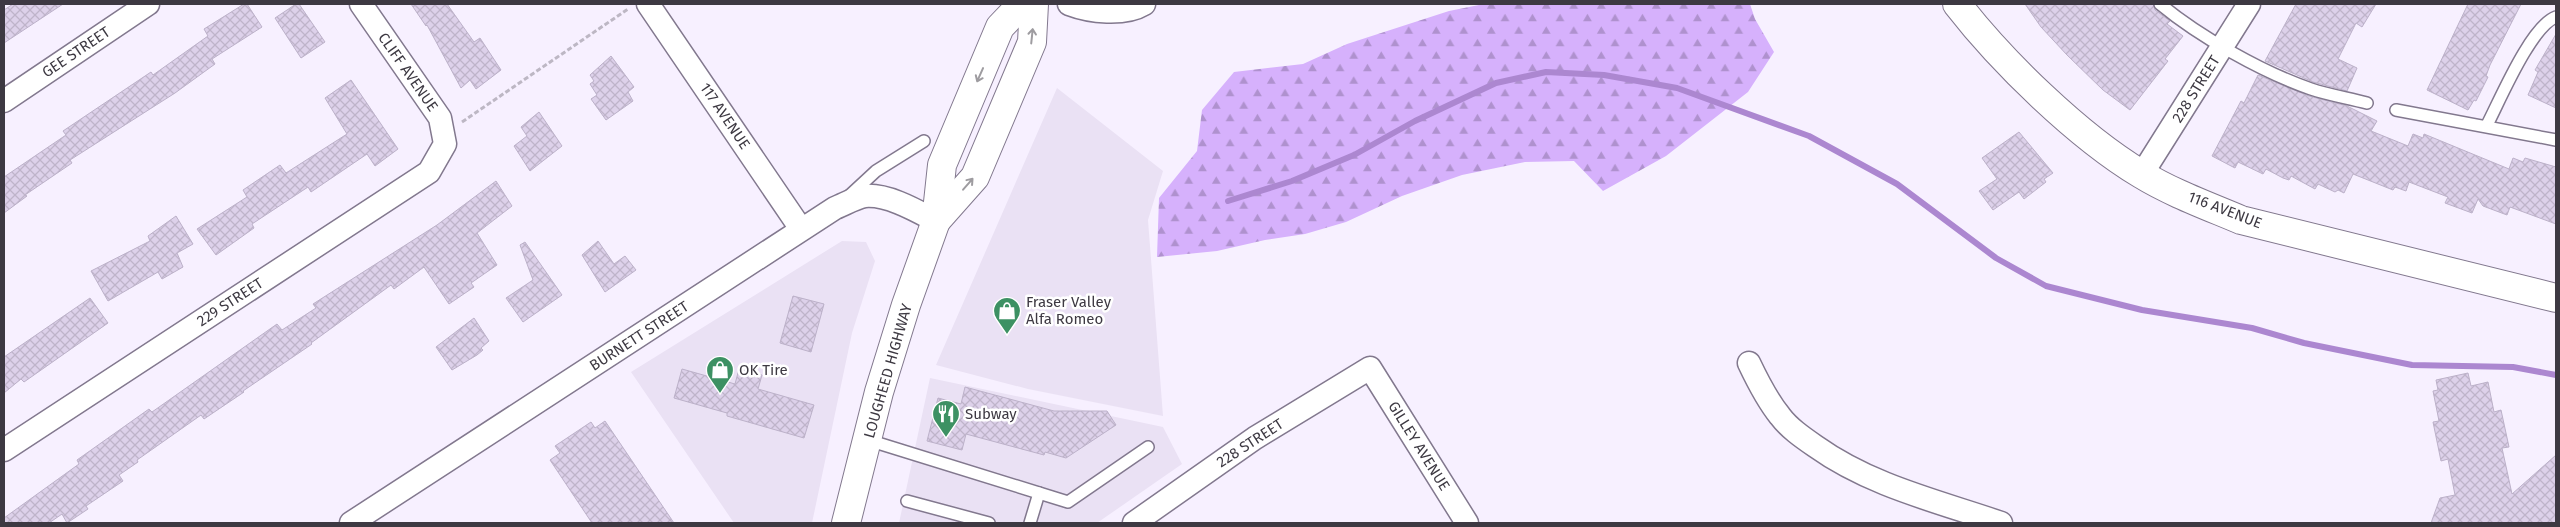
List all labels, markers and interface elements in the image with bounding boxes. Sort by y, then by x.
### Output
street label: GEE STREET [39,23,114,81]
one-way arrow [1027,28,1037,44]
street label: CLIFF AVENUE [374,29,442,115]
street label: 228 STREET [2168,52,2224,126]
one-way arrow [974,67,984,82]
street label: 117 AVENUE [696,79,754,153]
one-way arrow [963,178,974,191]
street label: 116 AVENUE [2186,188,2264,232]
street label: 229 STREET [194,274,267,330]
place label: Fraser Valley Alfa Romeo [1026,293,1112,328]
shop icon: Fraser Valley Alfa Romeo [992,296,1022,335]
street label: BURNETT STREET [586,297,692,375]
street label: LOUGHEED HIGHWAY [860,301,916,440]
shop icon: OK Tire [705,355,735,394]
place label: OK Tire [739,361,788,379]
street label: GILLEY AVENUE [1384,398,1454,494]
restaurant icon: Subway [931,399,961,438]
place label: Subway [965,405,1017,423]
street label: 228 STREET [1213,415,1287,471]

